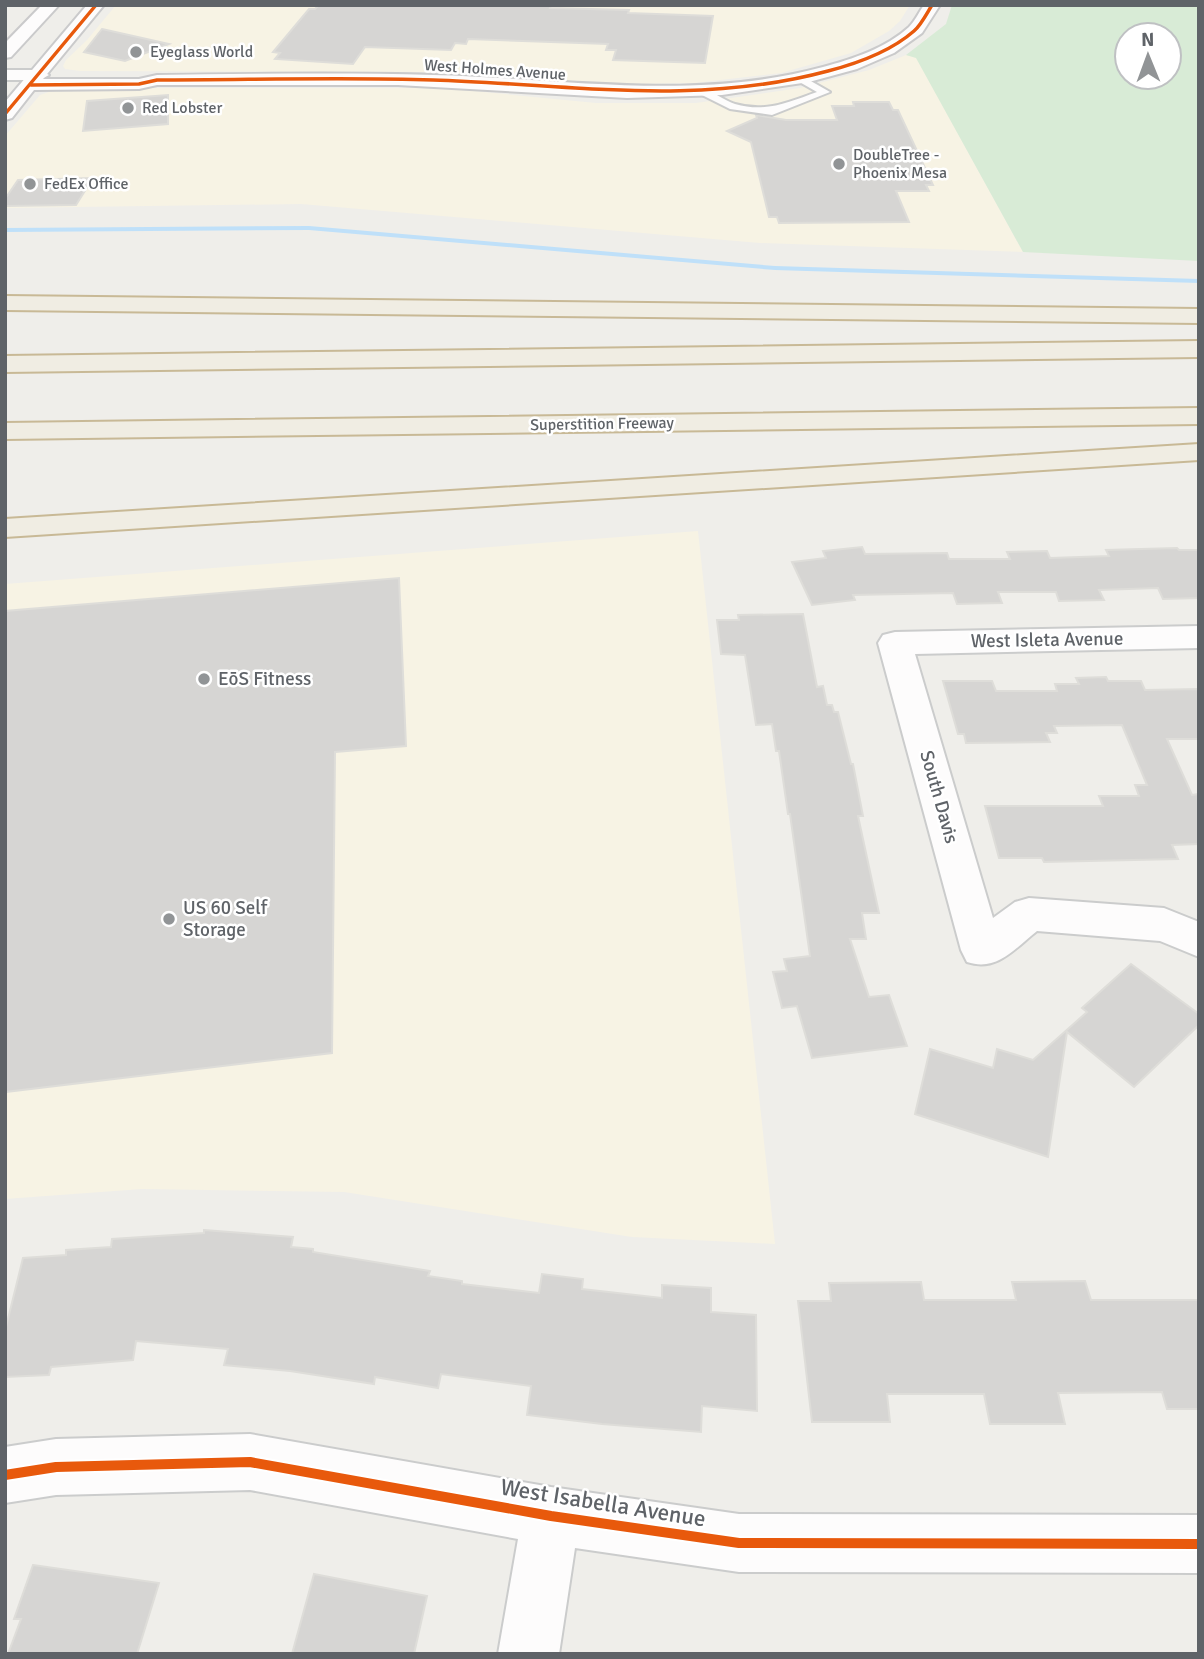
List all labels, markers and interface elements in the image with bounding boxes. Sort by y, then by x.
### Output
north arrow [1113,21,1183,91]
text: N [1141,28,1155,52]
place label: Eyeglass World [150,42,253,62]
marker: Eyeglass World [128,44,144,60]
street label: West Holmes Avenue [423,55,567,85]
place label: Red Lobster [142,98,223,118]
marker: Red Lobster [120,100,136,116]
place label: DoubleTree - Phoenix Mesa [853,145,947,183]
marker: DoubleTree - Phoenix Mesa [831,156,847,172]
place label: FedEx Office [44,174,129,194]
marker: FedEx Office [22,176,38,192]
street label: Superstition Freeway [530,413,675,435]
street label: West Isleta Avenue [970,627,1124,653]
place label: EōS Fitness [218,667,311,691]
marker: EōS Fitness [196,671,212,687]
street label: South Davis [914,748,964,846]
place label: US 60 Self Storage [183,896,269,942]
marker: US 60 Self Storage [161,911,177,927]
street label: West Isabella Avenue [498,1472,708,1534]

